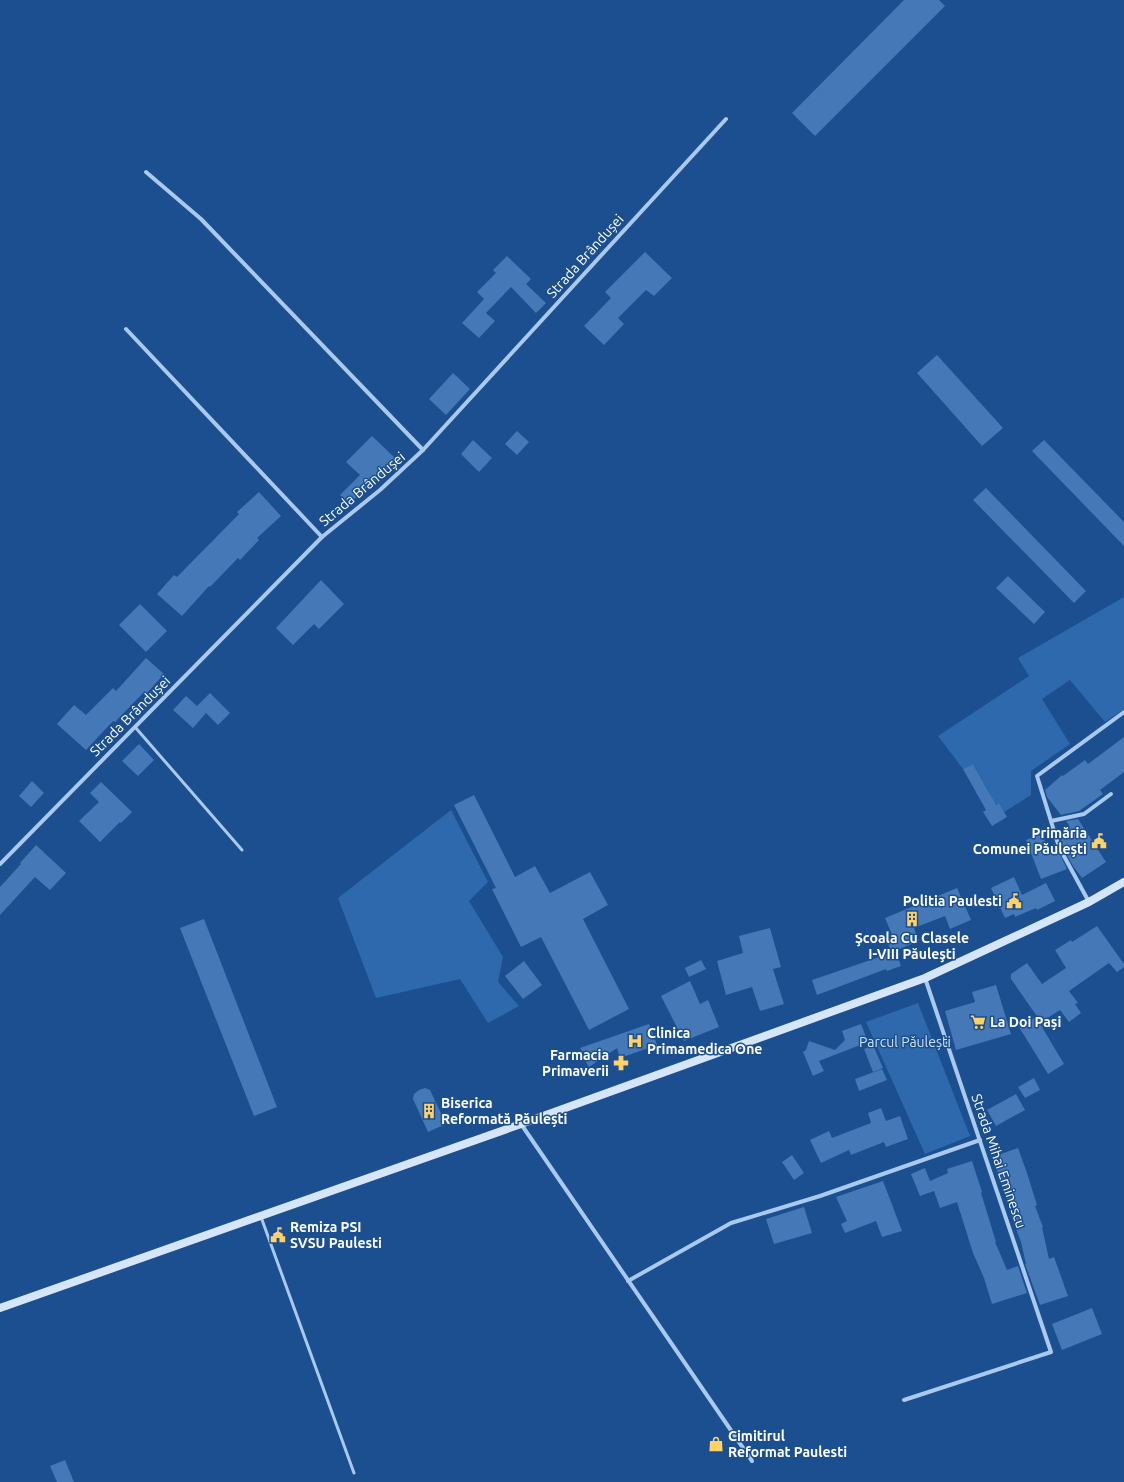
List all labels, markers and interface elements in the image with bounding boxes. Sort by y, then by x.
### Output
street label: Strada Brândușei [543,211,627,301]
street label: Strada Brândușei [316,449,408,529]
street label: Strada Brândușei [87,673,173,759]
place label: Primăria Comunei Păulești [973,825,1087,857]
public building icon: Primăria Comunei Păulești [1090,832,1108,850]
public building icon: Politia Paulesti [1005,892,1023,910]
place label: Politia Paulesti [903,893,1002,909]
building icon: Şcoala Cu Clasele I-VIII Păuleşti [903,910,921,928]
place label: Şcoala Cu Clasele I-VIII Păuleşti [855,930,969,963]
supermarket icon: La Doi Pași [969,1013,987,1031]
place label: La Doi Pași [990,1014,1061,1030]
place label: Clinica Primamedica One [647,1025,762,1057]
hospital icon: Clinica Primamedica One [626,1032,644,1050]
park label: Parcul Păulești [859,1034,951,1050]
place label: Farmacia Primaverii [542,1047,609,1079]
pharmacy icon: Farmacia Primaverii [612,1054,630,1072]
street label: Strada Mihai Eminescu [968,1092,1030,1230]
place label: Biserica Reformată Păulești [441,1095,568,1127]
building icon: Biserica Reformată Păulești [420,1102,438,1120]
place label: Remiza PSI SVSU Paulesti [290,1219,382,1251]
public building icon: Remiza PSI SVSU Paulesti [269,1226,287,1244]
place label: Cimitirul Reformat Paulesti [728,1428,847,1460]
shop icon: Cimitirul Reformat Paulesti [707,1435,725,1453]

